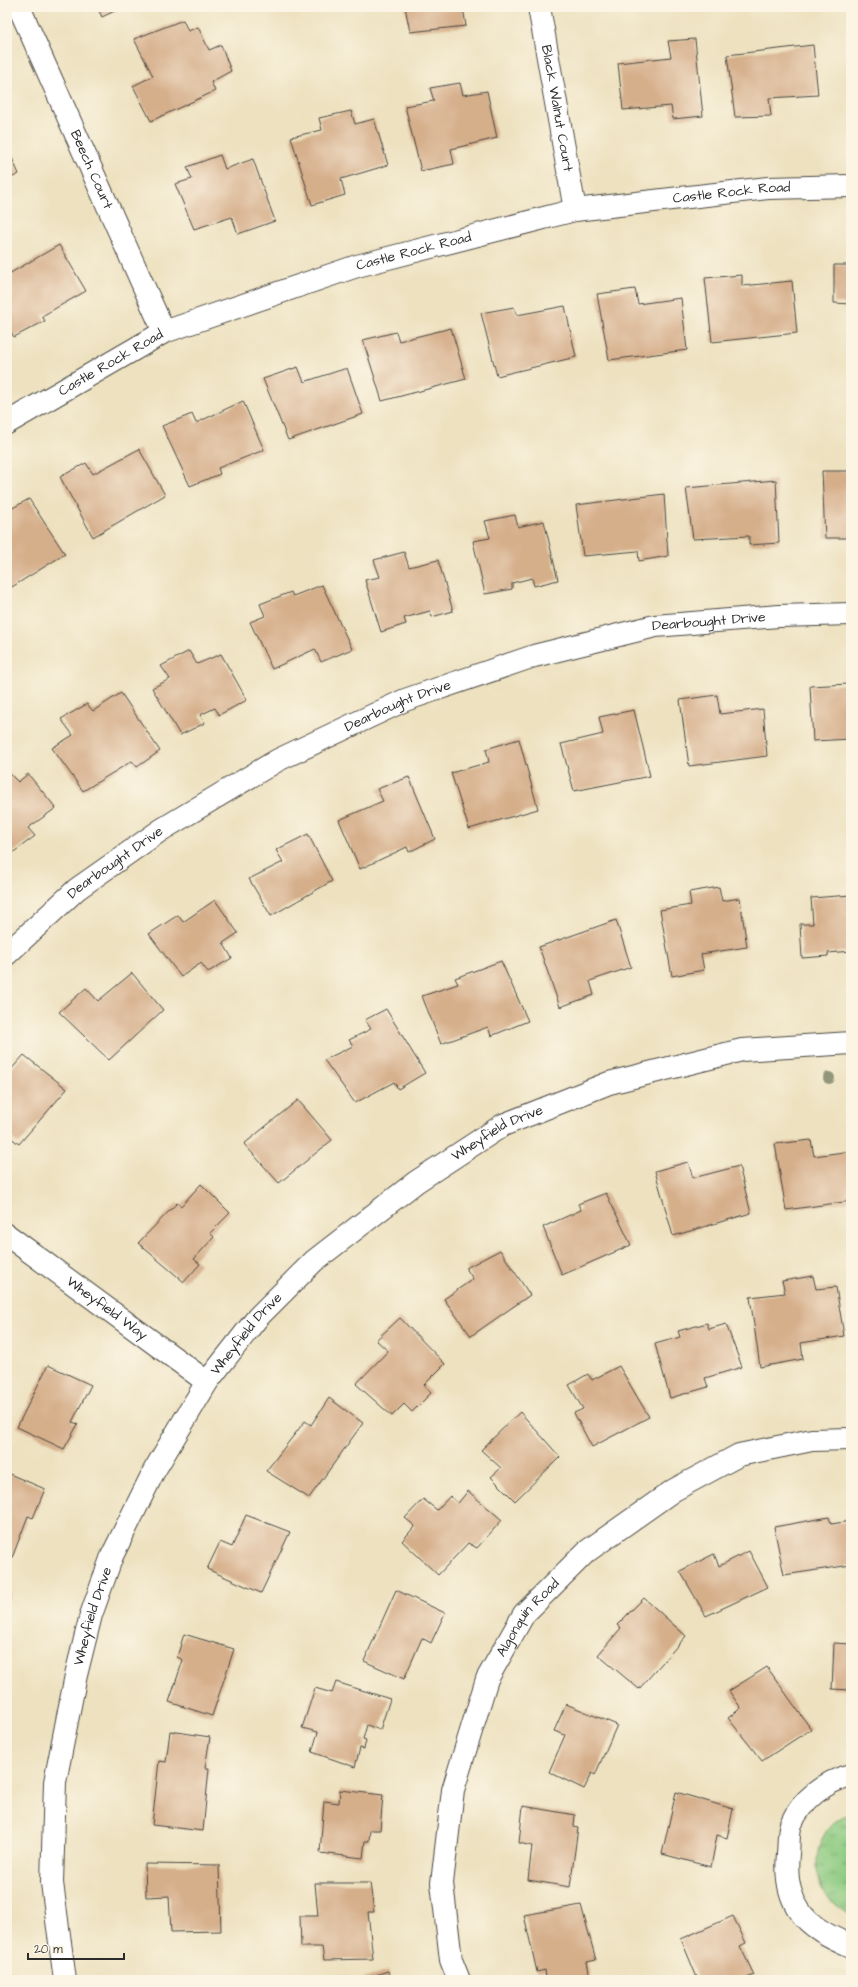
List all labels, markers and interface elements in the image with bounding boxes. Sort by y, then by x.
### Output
street label: Black Walnut Court [536,43,578,174]
street label: Beech Court [65,127,118,213]
street label: Castle Rock Road [672,177,791,209]
street label: Castle Rock Road [354,227,473,276]
street label: Castle Rock Road [55,325,167,401]
street label: Dearbought Drive [651,607,767,636]
street label: Dearbought Drive [341,675,454,737]
street label: Dearbought Drive [63,821,168,903]
street label: Wheyfield Drive [448,1100,547,1166]
street label: Wheyfield Way [62,1272,152,1345]
street label: Wheyfield Drive [206,1288,287,1379]
street label: Wheyfield Drive [69,1564,117,1668]
street label: Algonquin Road [492,1574,564,1661]
scale bar [28,1935,124,1961]
text: 20 m [34,1941,63,1958]

